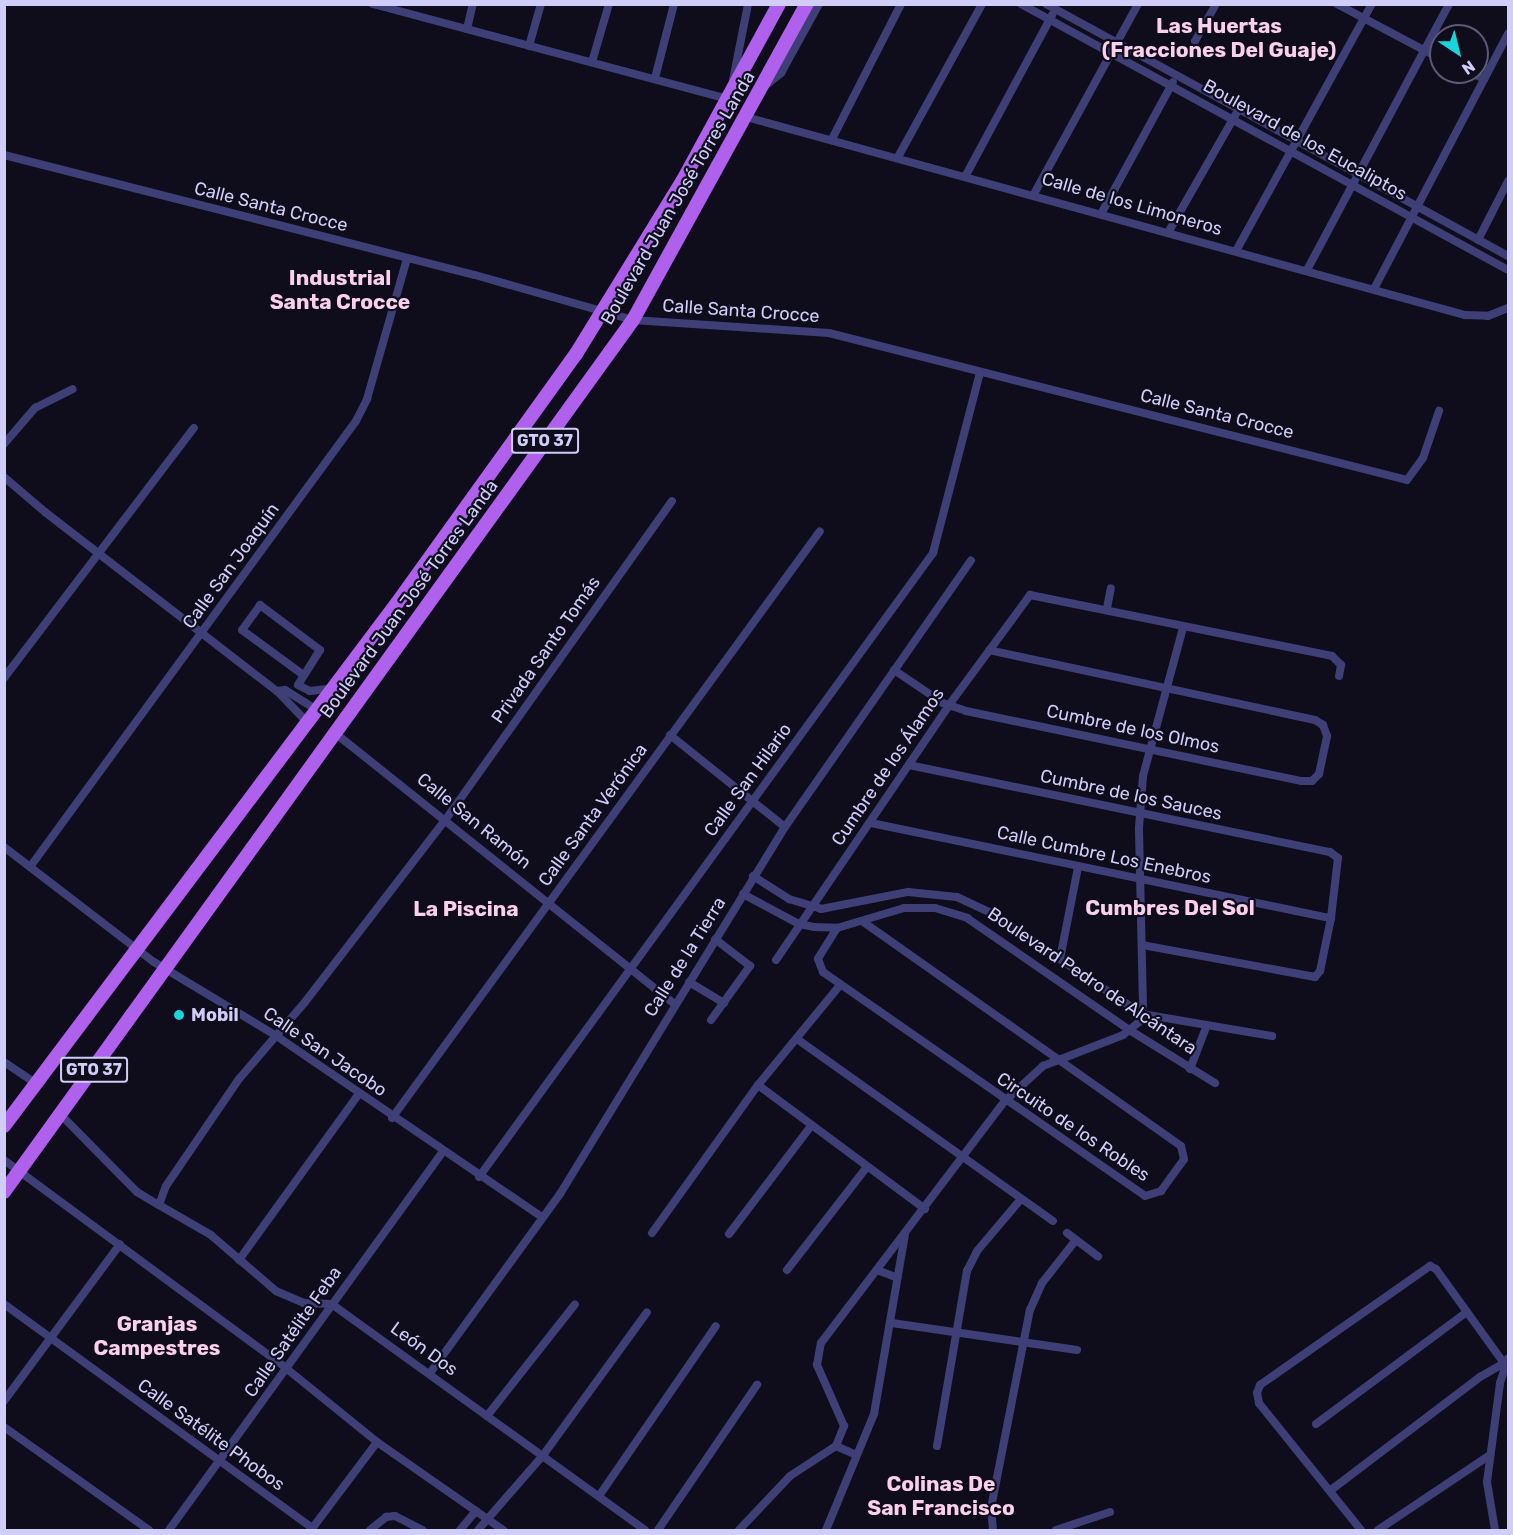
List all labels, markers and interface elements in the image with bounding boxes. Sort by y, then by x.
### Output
district label: Las Huertas (Fracciones Del Guaje) [1102,13,1336,63]
north arrow [1429,24,1489,84]
text: N [1458,56,1479,79]
street label: Boulevard Juan José Torres Landa [596,67,760,329]
street label: Boulevard de los Eucaliptos [1199,75,1411,205]
street label: Calle de los Limoneros [1039,168,1225,240]
street label: Calle Santa Crocce [192,177,350,237]
district label: Industrial Santa Crocce [270,265,410,315]
street label: Calle Santa Crocce [662,295,820,327]
street label: Calle Santa Crocce [1138,384,1296,444]
road number: GTO 37 [510,428,580,454]
street label: Boulevard Juan José Torres Landa [315,476,503,722]
street label: Calle San Joaquín [178,499,284,633]
street label: Privada Santo Tomás [487,572,605,728]
street label: Cumbre de los Álamos [827,684,949,850]
street label: Cumbre de los Olmos [1045,700,1221,758]
street label: Calle San Hilario [700,719,796,841]
street label: Calle Santa Verónica [534,739,652,891]
street label: Cumbre de los Sauces [1038,765,1224,825]
street label: Calle San Ramón [413,768,535,874]
street label: Calle Cumbre Los Enebros [995,822,1213,888]
street label: Calle de la Tierra [639,893,731,1021]
district label: Cumbres Del Sol [1085,895,1255,921]
district label: La Piscina [413,896,519,922]
street label: Boulevard Pedro de Alcántara [983,903,1201,1059]
street label: Calle San Jacobo [259,1003,391,1101]
place label: Mobil [191,1004,239,1026]
marker: Mobil [172,1008,186,1022]
road number: GTO 37 [60,1057,128,1083]
street label: Circuito de los Robles [992,1068,1154,1186]
street label: Calle Satélite Feba [240,1262,346,1402]
district label: Granjas Campestres [94,1311,220,1361]
street label: León Dos [386,1317,462,1381]
street label: Calle Satélite Phobos [133,1374,289,1496]
district label: Colinas De San Francisco [867,1471,1015,1521]

